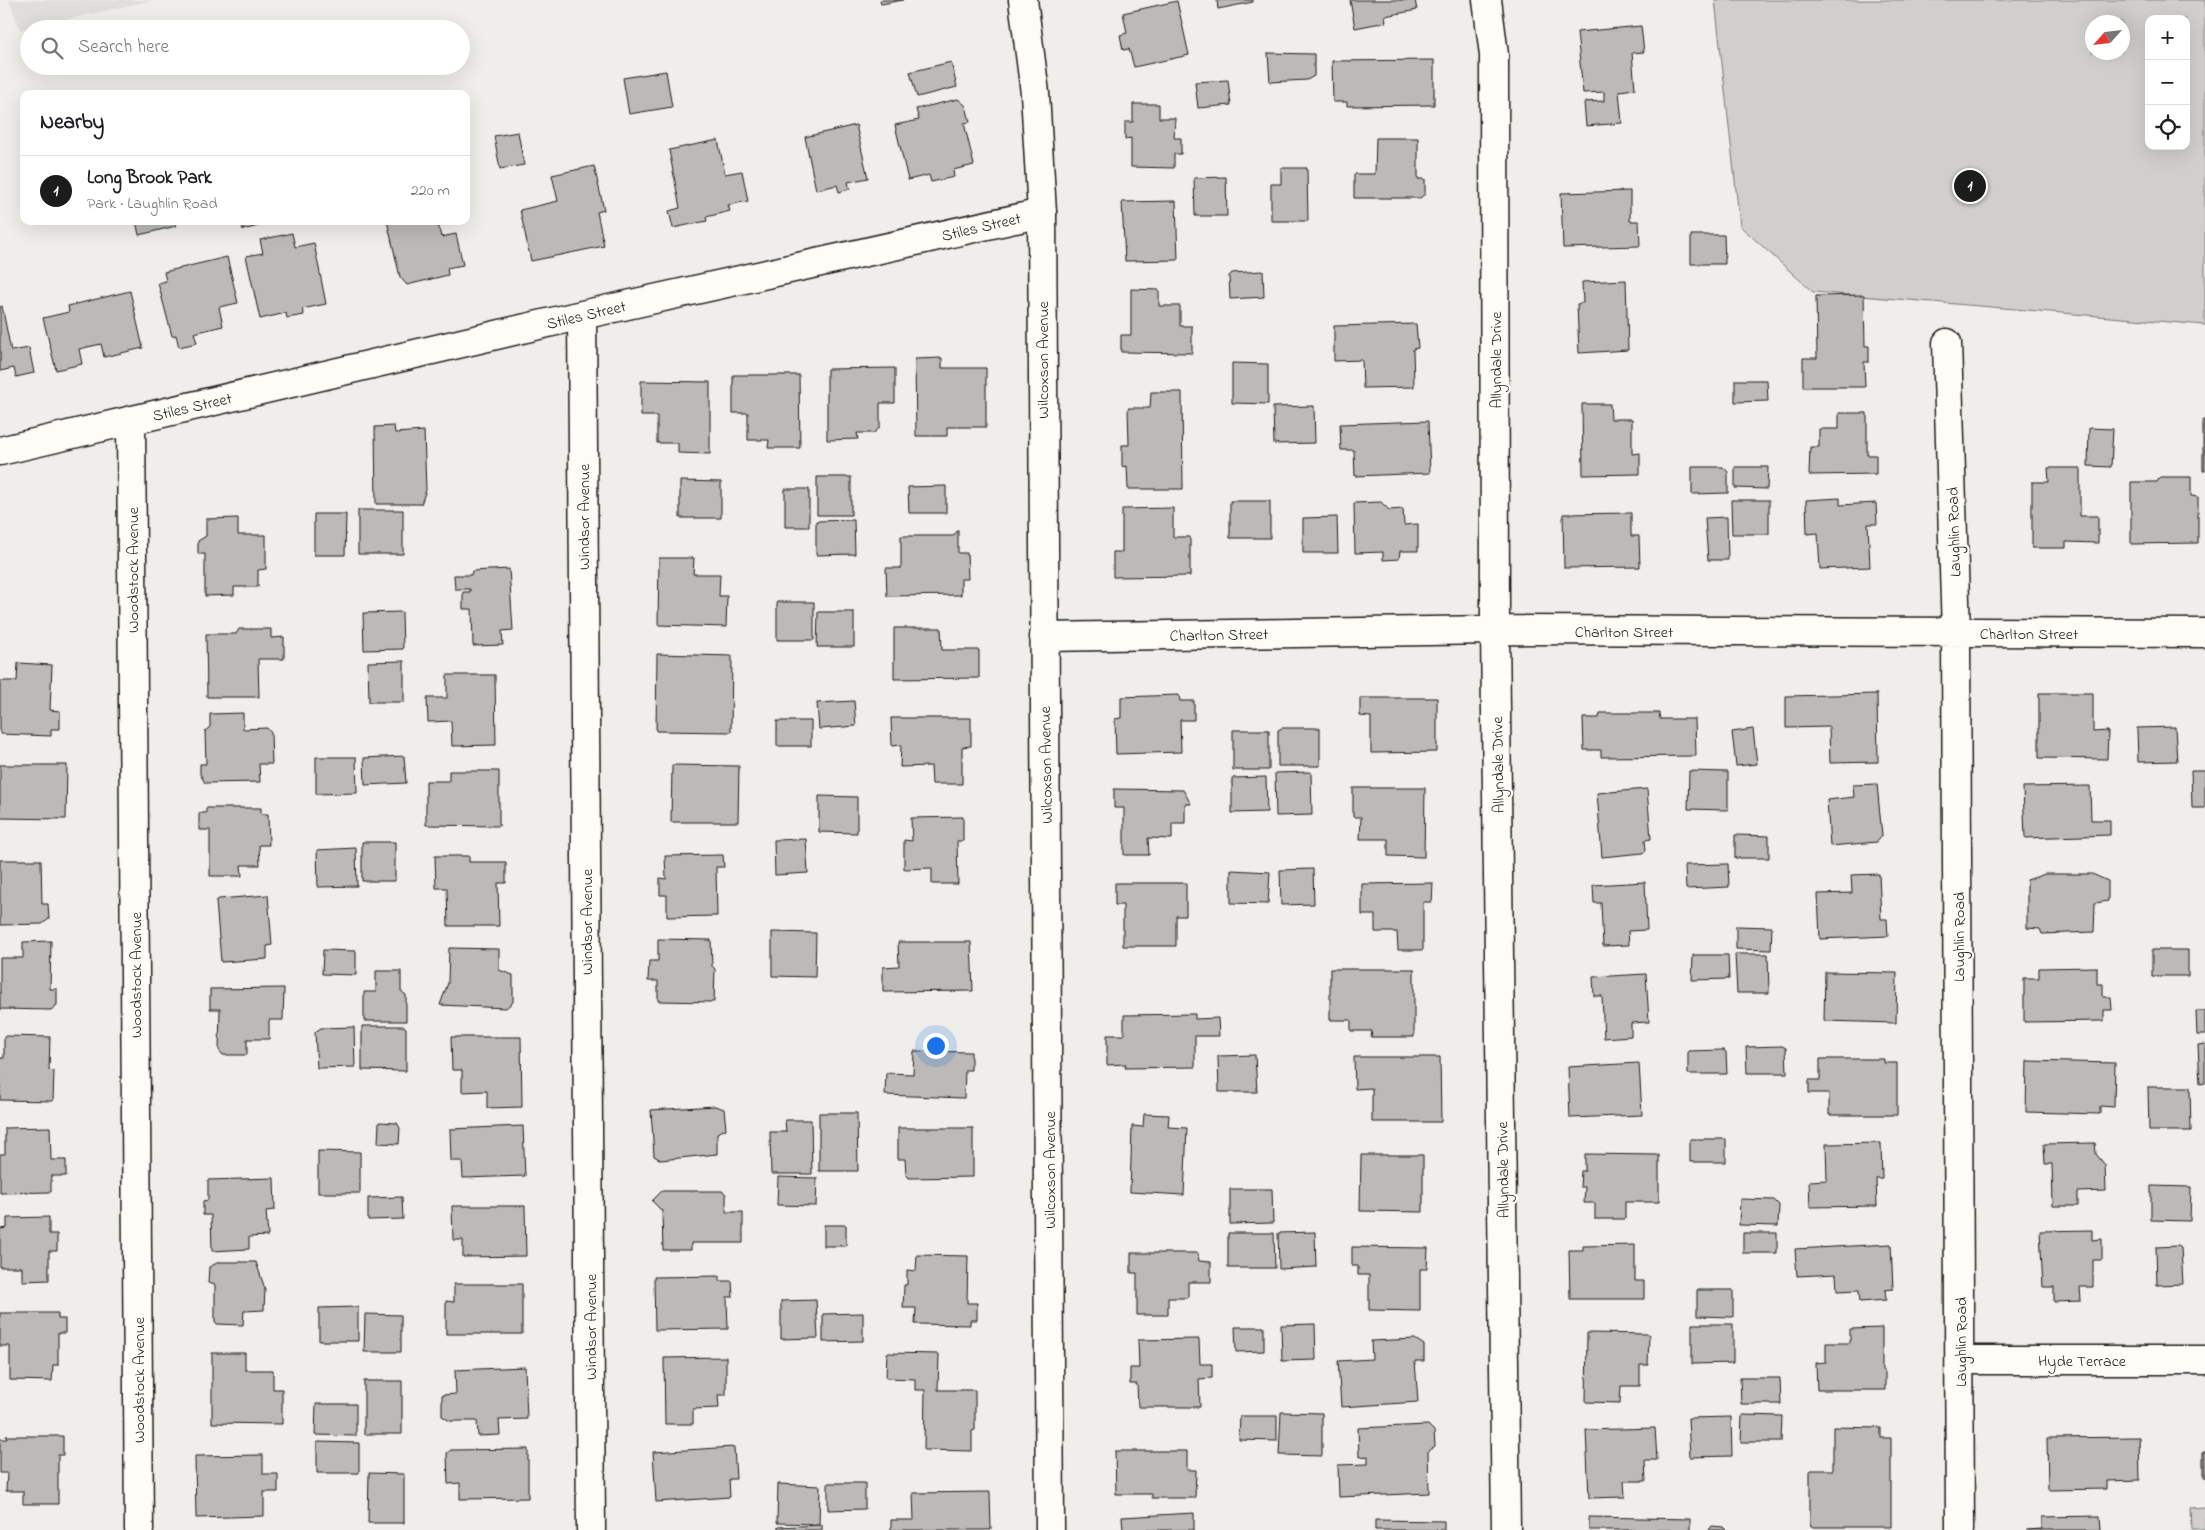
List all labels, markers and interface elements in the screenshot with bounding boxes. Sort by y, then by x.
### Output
north arrow [2085,15,2130,60]
map controls [2145,15,2190,150]
button: + [2145,15,2190,60]
search box [20,20,470,75]
icon: search [38,34,66,62]
text: Search here [78,34,169,61]
button: − [2145,60,2190,105]
button: locate [2145,105,2190,150]
text: Nearby [40,108,104,138]
text: Long Brook Park [87,165,212,192]
pin: 1 [1954,167,1986,205]
text: 1 [53,179,59,203]
text: 220 m [411,179,450,203]
text: Park · Laughlin Road [87,192,217,216]
street label: Stiles Street [939,207,1024,249]
street label: Stiles Street [544,295,629,337]
street label: Wilcoxson Avenue [1032,300,1056,419]
street label: Allyndale Drive [1485,311,1509,408]
street label: Stiles Street [150,387,235,429]
street label: Windsor Avenue [573,463,597,570]
street label: Laughlin Road [1941,486,1969,577]
street label: Woodstock Avenue [122,506,146,633]
street label: Charlton Street [1575,621,1674,645]
street label: Charlton Street [1170,623,1269,649]
street label: Charlton Street [1980,623,2079,647]
street label: Wilcoxson Avenue [1034,705,1060,824]
street label: Allyndale Drive [1486,715,1512,814]
street label: Windsor Avenue [576,868,600,975]
street label: Laughlin Road [1948,892,1972,982]
street label: Woodstock Avenue [125,911,149,1038]
your location [923,1033,949,1059]
street label: Wilcoxson Avenue [1039,1110,1063,1229]
street label: Allyndale Drive [1491,1120,1517,1219]
street label: Windsor Avenue [580,1273,604,1380]
street label: Laughlin Road [1950,1297,1974,1387]
street label: Woodstock Avenue [128,1316,152,1443]
street label: Hyde Terrace [2038,1350,2127,1374]

